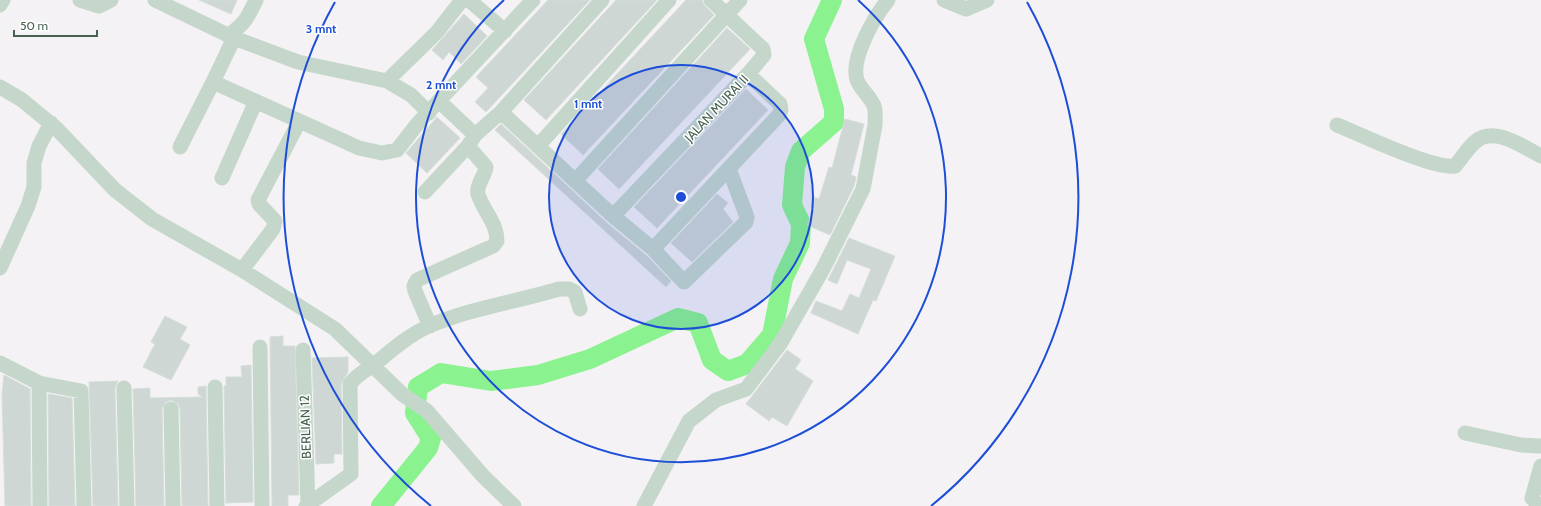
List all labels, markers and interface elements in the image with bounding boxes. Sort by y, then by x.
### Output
scale bar [14,12,97,38]
text: 50 m [20,18,48,33]
text: 3 mnt [306,21,336,36]
street label: JALAN MURAI II [680,71,751,146]
text: 2 mnt [426,77,456,92]
text: 1 mnt [574,96,602,111]
centre of rings [674,190,688,204]
street label: BERLIAN 12 [296,395,314,459]

